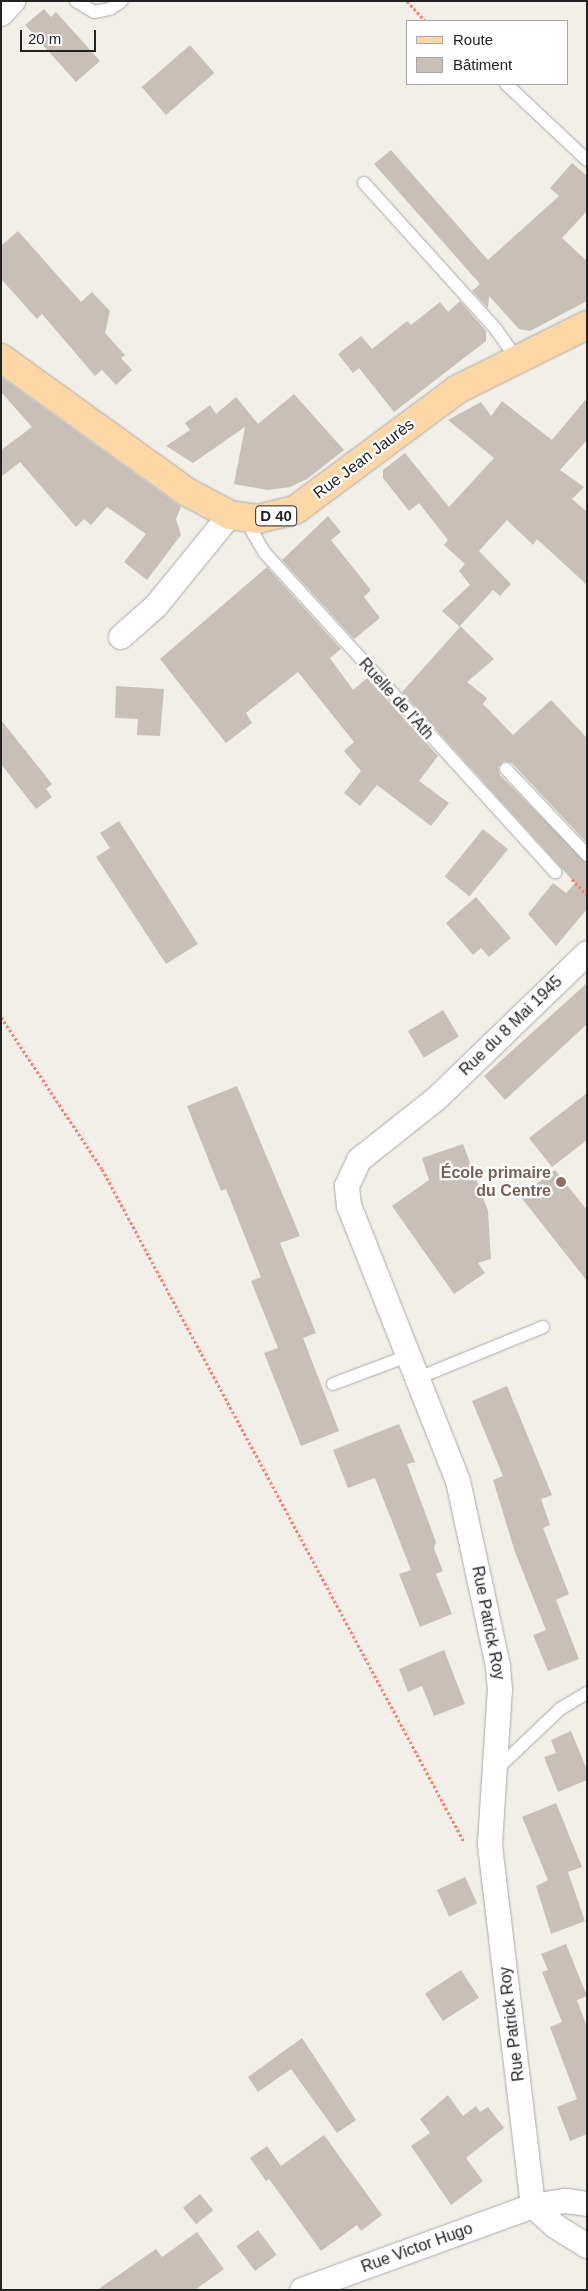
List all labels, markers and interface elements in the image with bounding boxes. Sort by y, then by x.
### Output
scale bar [22,20,99,52]
legend [406,20,568,85]
text: 20 m [28,30,61,47]
text: Route [453,31,493,48]
text: Bâtiment [453,56,512,73]
street label: Rue Jean Jaurès [310,415,418,503]
road number: D 40 [255,504,297,528]
street label: Ruelle de l'Ath [355,654,437,744]
street label: Rue du 8 Mai 1945 [456,972,566,1080]
place label: École primaire du Centre [441,1163,551,1201]
marker: École primaire du Centre [555,1176,567,1188]
street label: Rue Patrick Roy [468,1564,508,1682]
street label: Rue Patrick Roy [495,1965,529,2083]
street label: Rue Victor Hugo [359,2219,475,2277]

